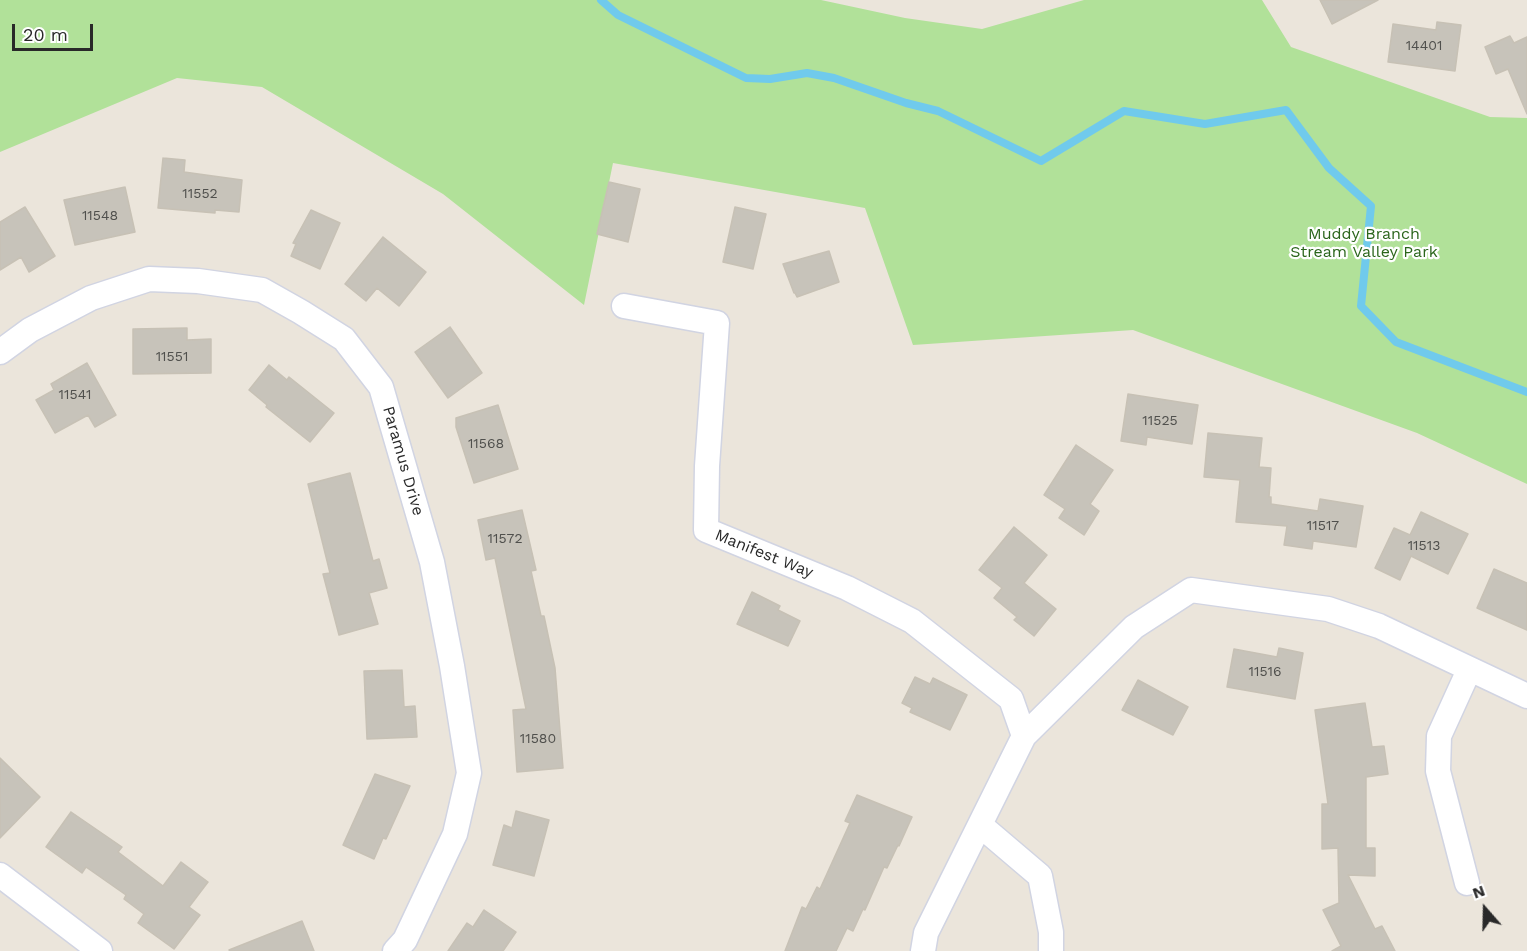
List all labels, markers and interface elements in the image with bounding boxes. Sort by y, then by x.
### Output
scale bar [15,12,96,50]
text: 20 m [23,24,68,45]
house number: 14401 [1406,38,1442,54]
house number: 11552 [182,186,218,202]
house number: 11548 [82,208,118,224]
park label: Muddy Branch Stream Valley Park [1290,224,1438,262]
house number: 11551 [156,349,188,365]
house number: 11541 [59,387,91,403]
street label: Paramus Drive [378,404,428,518]
house number: 11525 [1142,413,1178,429]
house number: 11568 [468,436,504,452]
house number: 11517 [1307,518,1339,534]
street label: Manifest Way [712,526,816,582]
house number: 11572 [487,531,523,547]
house number: 11513 [1408,538,1440,554]
house number: 11516 [1248,664,1282,680]
house number: 11580 [520,731,556,747]
north arrow [1455,879,1515,939]
text: N [1470,881,1487,903]

